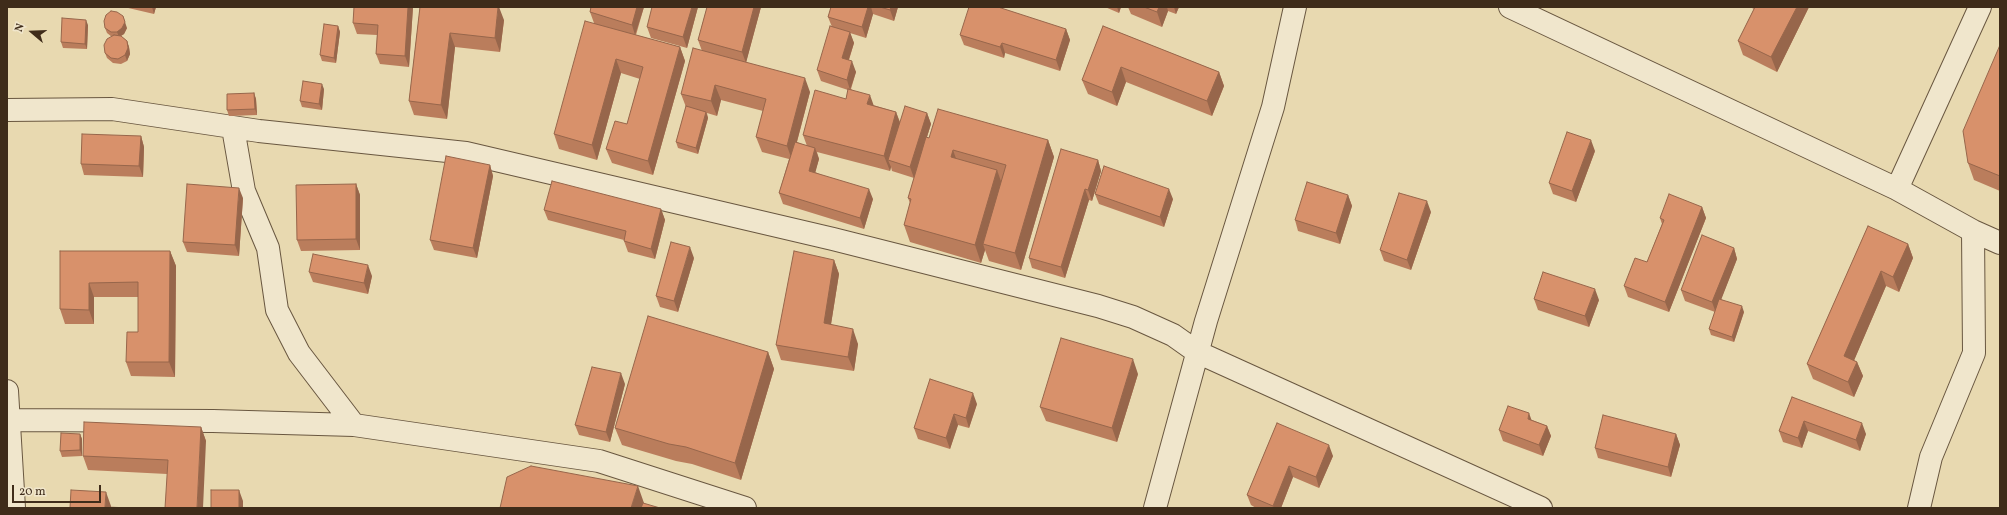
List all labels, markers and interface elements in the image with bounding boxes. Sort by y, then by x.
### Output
north arrow [12,12,52,52]
text: N [12,22,29,34]
scale bar [14,477,103,503]
text: 20 m [19,484,46,500]

